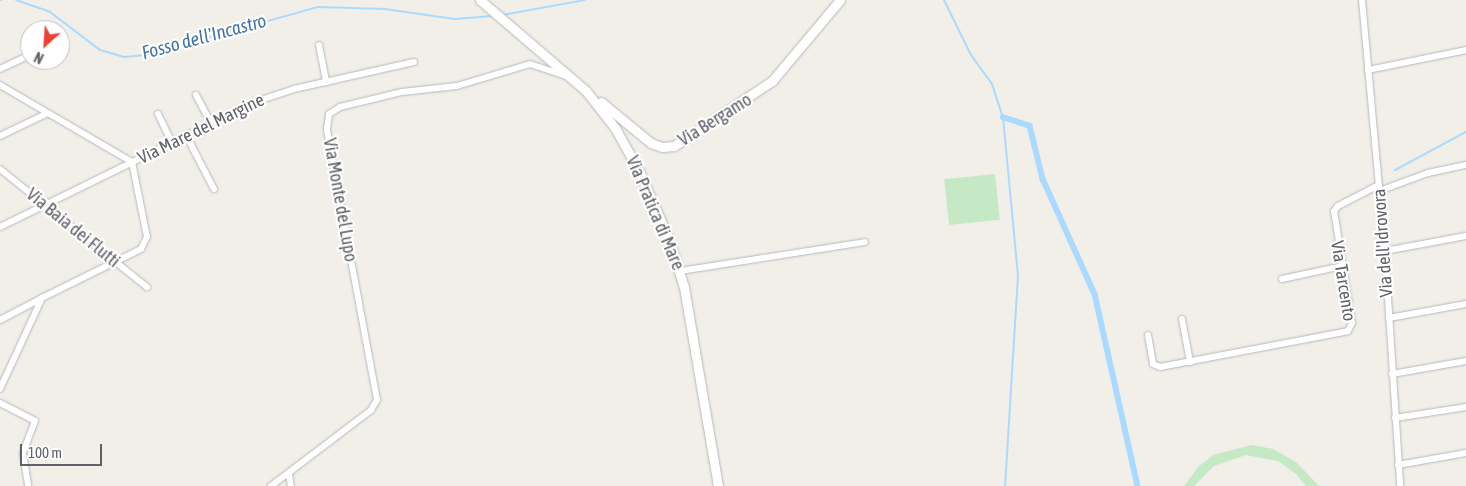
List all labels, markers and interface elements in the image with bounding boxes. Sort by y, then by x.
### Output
water label: Fosso dell'Incastro [139,9,269,65]
north arrow [20,20,70,70]
text: N [32,49,46,67]
street label: Via Mare del Margine [134,89,268,169]
street label: Via Bergamo [674,89,756,151]
street label: Via Monte del Lupo [318,136,362,264]
street label: Via Pratica di Mare [621,153,689,273]
street label: Via Baia dei Flutti [22,184,124,272]
street label: Via dell'Idrovora [1368,188,1398,298]
street label: Via Tarcento [1326,239,1360,323]
scale bar [22,434,105,466]
text: 100 m [28,444,62,461]

